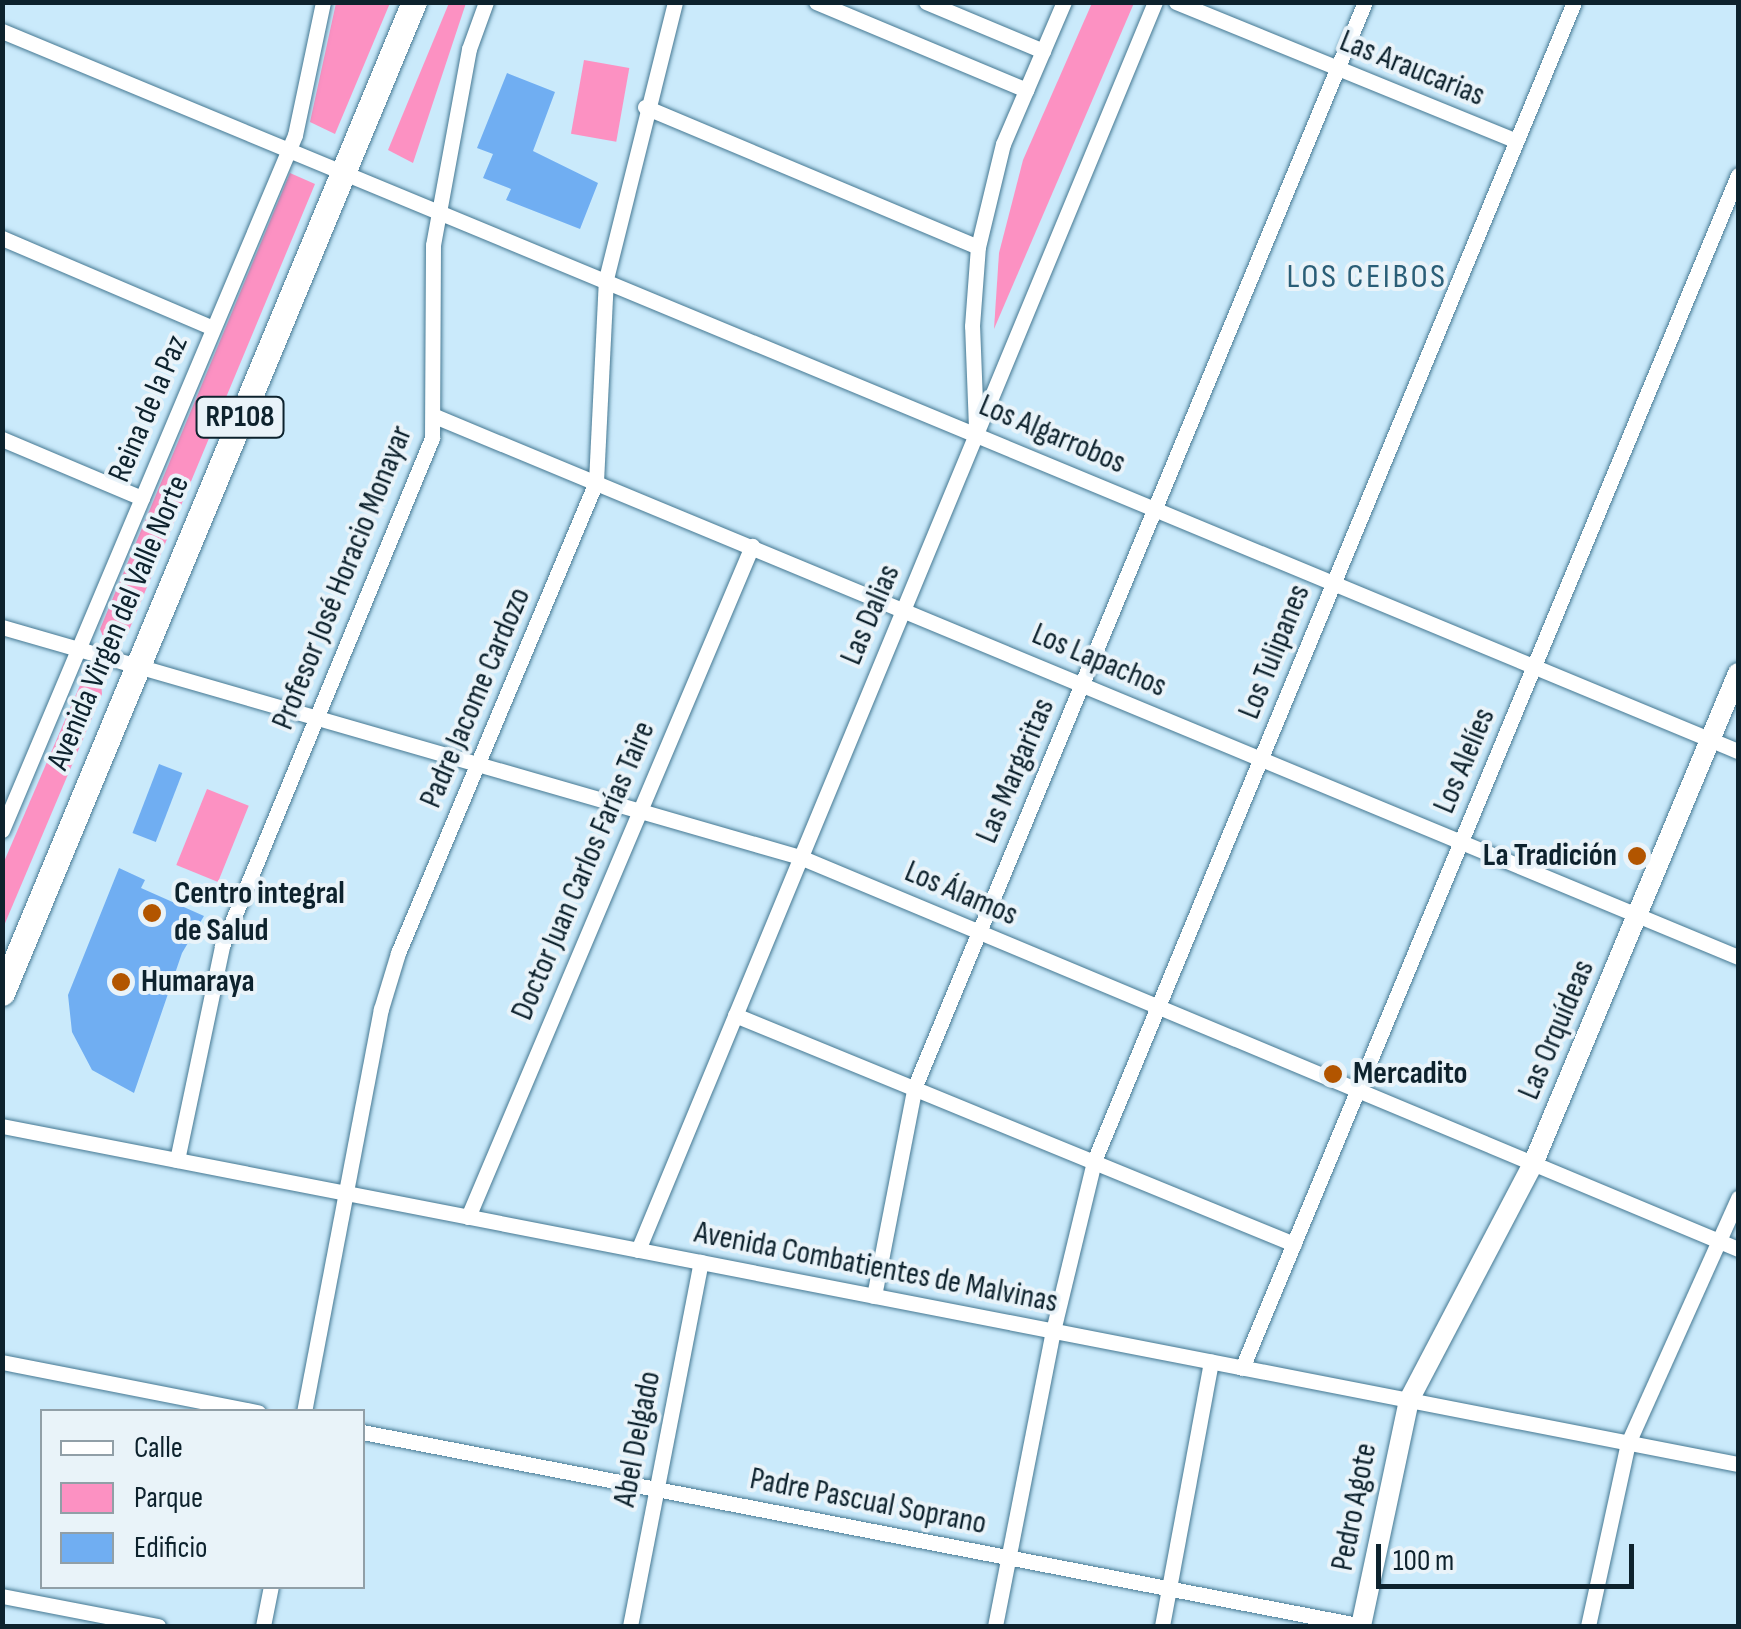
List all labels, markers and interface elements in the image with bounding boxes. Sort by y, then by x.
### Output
street label: Las Araucarias [1334,23,1490,115]
district label: LOS CEIBOS [1286,256,1448,298]
street label: Reina de la Paz [101,330,197,488]
street label: Los Algarrobos [973,387,1131,483]
road number: RP108 [195,392,285,442]
street label: Profesor José Horacio Monayar [264,421,422,735]
street label: Avenida Virgen del Valle Norte [40,470,198,776]
street label: Las Dalias [833,559,909,671]
street label: Los Tulipanes [1231,579,1319,725]
street label: Padre Jacome Cardozo [412,582,540,814]
street label: Los Lapachos [1026,616,1172,706]
street label: Las Margaritas [968,693,1064,849]
street label: Los Alelíes [1426,703,1504,819]
street label: Doctor Juan Carlos Farías Taire [504,716,664,1026]
place label: La Tradición [1483,837,1617,875]
marker: La Tradición [1626,845,1648,867]
street label: Los Álamos [899,853,1023,935]
place label: Centro integral de Salud [174,876,345,951]
marker: Centro integral de Salud [139,900,165,926]
street label: Las Orquídeas [1510,954,1604,1106]
place label: Humaraya [141,963,255,1001]
marker: Humaraya [110,971,132,993]
place label: Mercadito [1353,1055,1468,1093]
marker: Mercadito [1322,1063,1344,1085]
street label: Avenida Combatientes de Malvinas [691,1214,1061,1322]
street label: Abel Delgado [606,1368,670,1510]
legend [40,1409,365,1589]
text: Calle [134,1430,183,1466]
street label: Pedro Agote [1324,1440,1386,1574]
street label: Padre Pascual Soprano [747,1460,989,1544]
text: Parque [134,1480,203,1516]
scale bar [1381,1524,1638,1586]
text: Edificio [134,1530,207,1566]
text: 100 m [1393,1543,1454,1579]

